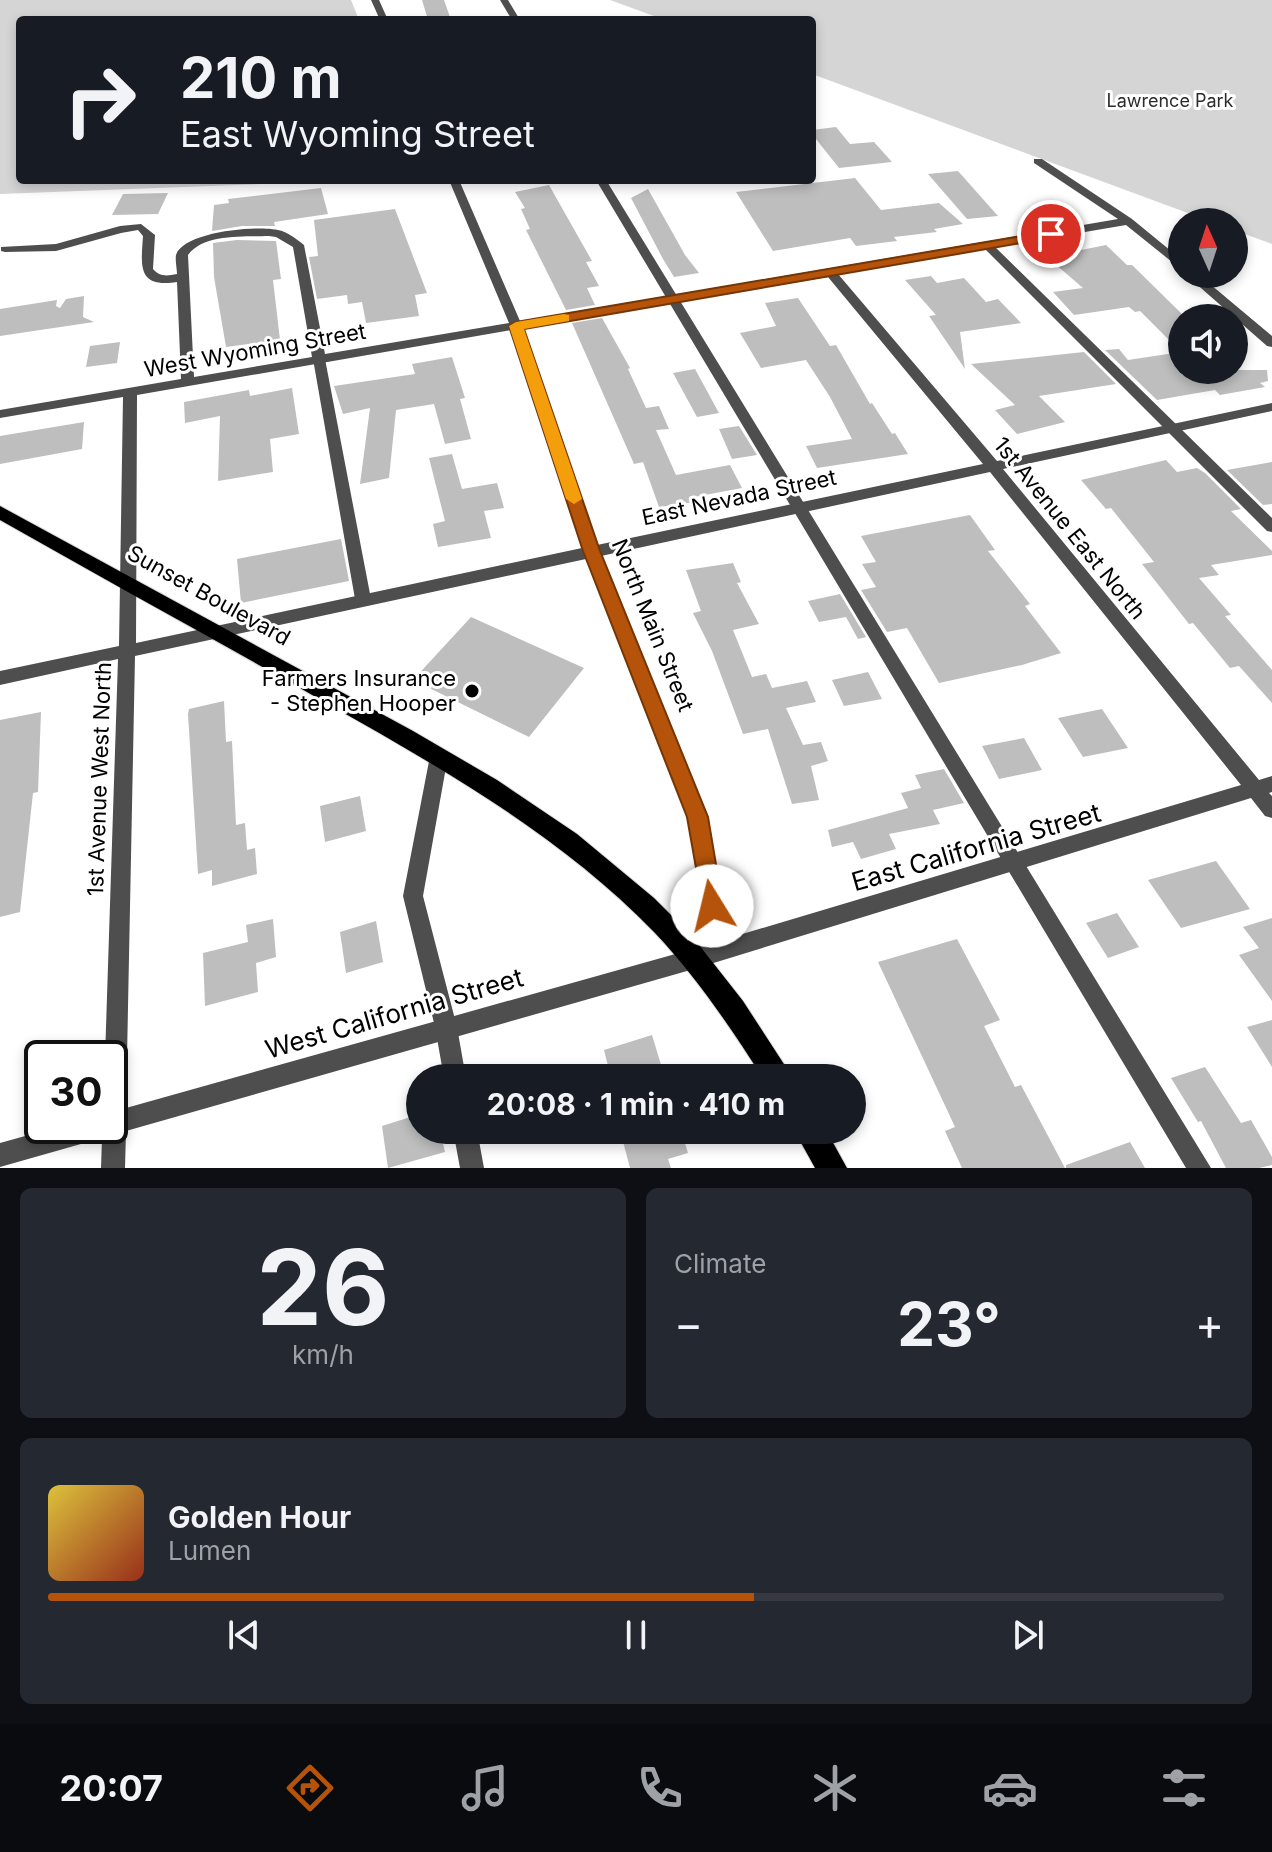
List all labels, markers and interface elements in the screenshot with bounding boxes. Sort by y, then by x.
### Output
text: 210 m [180,44,342,112]
icon: right [48,48,152,152]
park label: Lawrence Park [1106,90,1234,111]
text: East Wyoming Street [180,112,535,156]
pin [1017,200,1085,268]
north arrow [1168,208,1248,288]
map controls [1168,208,1248,384]
icon: arrive [1029,212,1073,256]
button: sound [1168,304,1248,384]
street label: West Wyoming Street [142,318,368,382]
street label: 1st Avenue East North [989,432,1151,624]
street label: East Nevada Street [639,464,839,530]
street label: North Main Street [607,535,699,715]
street label: Sunset Boulevard [123,539,295,651]
street label: 1st Avenue West North [82,661,116,897]
place label: Farmers Insurance - Stephen Hooper [262,665,456,716]
marker: Farmers Insurance - Stephen Hooper [463,682,481,700]
street label: East California Street [848,797,1104,897]
position arrow [670,864,754,948]
street label: West California Street [262,961,526,1065]
speed limit sign: 30 [24,1040,128,1144]
text: 20:08 · 1 min · 410 m [487,1086,785,1122]
text: 26 [256,1224,390,1350]
text: Climate [674,1248,766,1279]
text: 23° [897,1288,1001,1360]
text: − [674,1297,703,1351]
text: + [1195,1297,1224,1351]
text: km/h [292,1339,354,1370]
text: Golden Hour [168,1499,351,1535]
text: Lumen [168,1535,251,1566]
icon: previous [222,1613,266,1657]
icon: pause [614,1613,658,1657]
icon: next [1006,1613,1050,1657]
icon: directions [282,1760,338,1816]
icon: music [457,1760,513,1816]
icon: phone [632,1760,688,1816]
icon: climate [807,1760,863,1816]
icon: car [982,1760,1038,1816]
icon: filters [1156,1760,1212,1816]
text: 20:07 [59,1766,163,1810]

